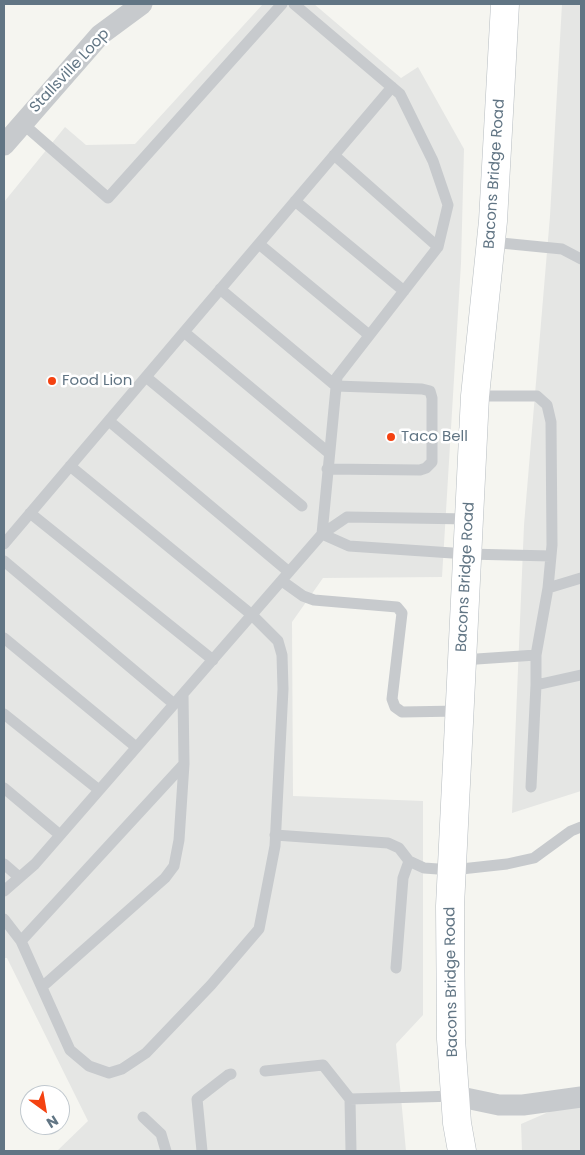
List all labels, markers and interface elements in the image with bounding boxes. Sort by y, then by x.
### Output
street label: Stallsville Loop [27,25,113,117]
street label: Bacons Bridge Road [481,98,509,250]
place label: Food Lion [62,372,132,390]
marker: Food Lion [46,375,58,387]
place label: Taco Bell [401,428,468,446]
marker: Taco Bell [385,431,397,443]
street label: Bacons Bridge Road [453,501,479,653]
street label: Bacons Bridge Road [442,907,462,1057]
north arrow [20,1085,70,1135]
text: N [43,1111,62,1133]

